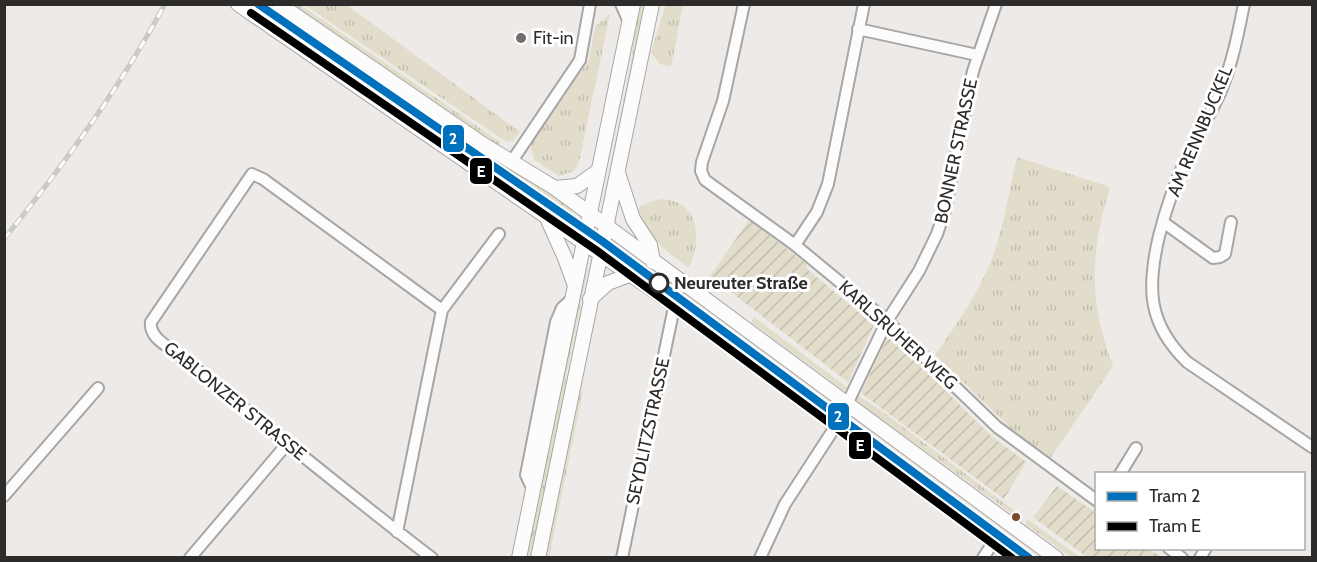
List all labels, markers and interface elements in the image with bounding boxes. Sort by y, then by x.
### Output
place label: Fit-in [533,27,574,49]
marker: Fit-in [514,31,528,45]
street label: AM RENNBUCKEL [1163,62,1237,200]
street label: BONNER STRASSE [930,76,982,226]
line badge: 2 [442,124,465,153]
text: 2 [449,129,457,148]
line badge: E [469,157,493,185]
text: E [476,162,486,181]
place label: Neureuter Straße [674,272,808,294]
marker: Neureuter Straße [649,273,669,293]
street label: KARLSRUHER WEG [834,276,962,394]
street label: GABLONZER STRASSE [159,337,311,465]
street label: SEYDLITZSTRASSE [622,355,674,507]
line badge: 2 [827,402,850,431]
text: 2 [834,407,842,426]
line badge: E [848,431,872,460]
text: E [855,436,865,455]
legend [1095,472,1305,550]
text: Tram 2 [1149,485,1200,507]
unlabelled marker [1010,511,1022,523]
text: Tram E [1149,515,1201,537]

